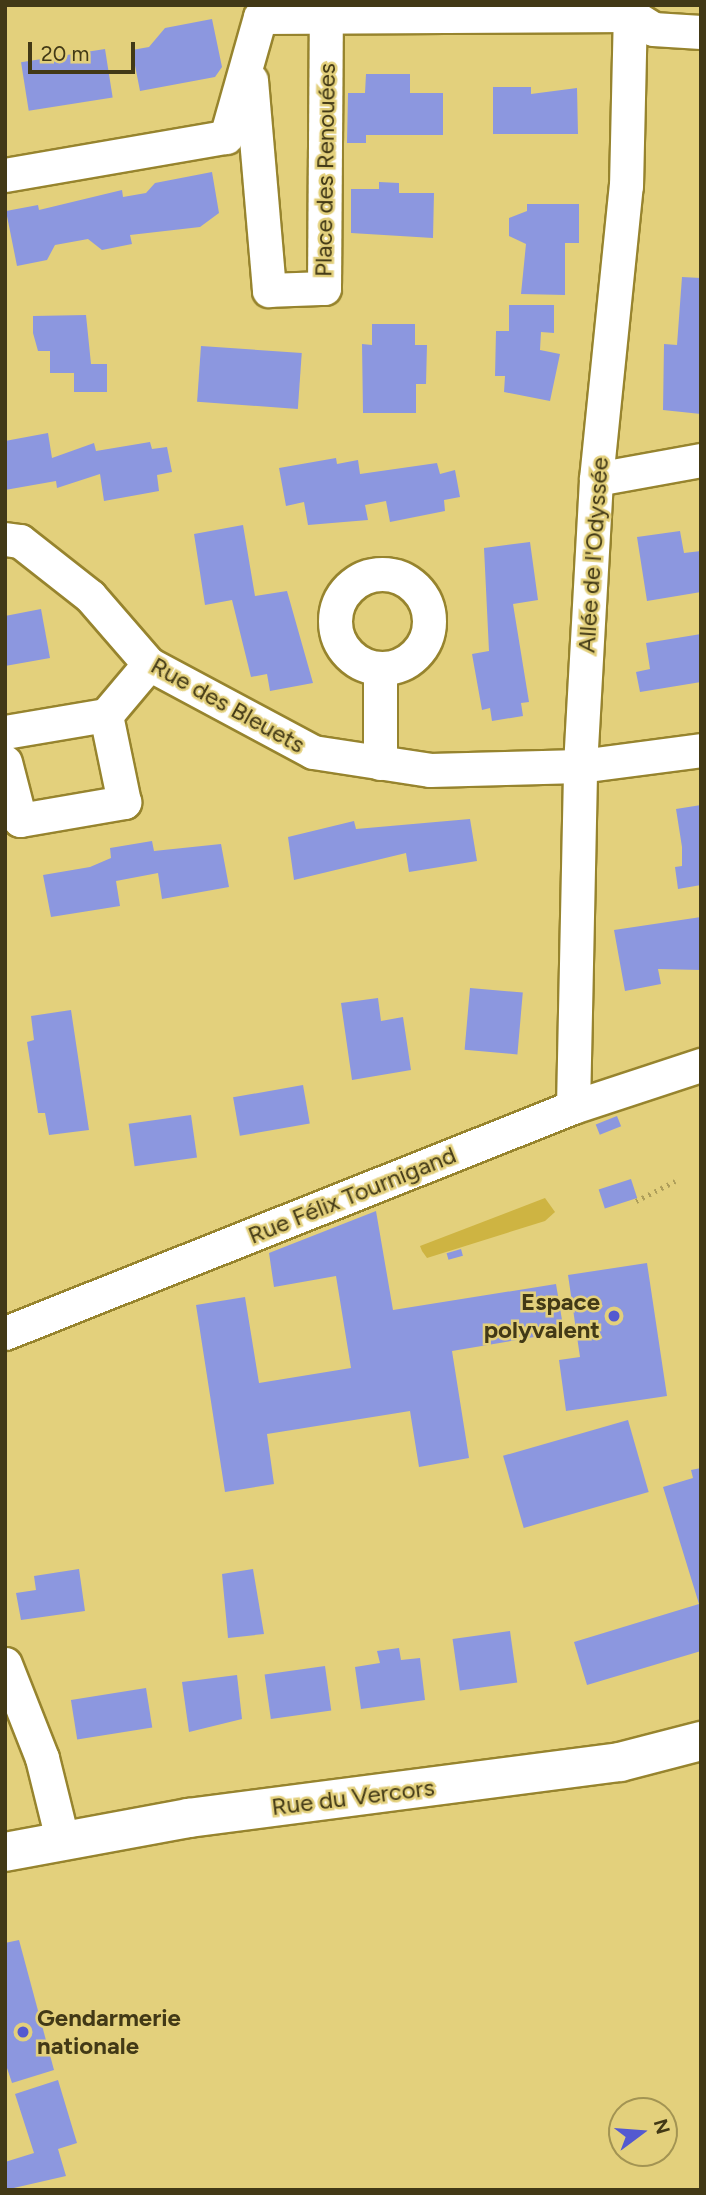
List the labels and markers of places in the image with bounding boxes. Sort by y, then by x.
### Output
place label: Espace polyvalent [484,1288,600,1344]
marker: Espace polyvalent [606,1308,622,1324]
place label: Gendarmerie nationale [37,2004,181,2060]
marker: Gendarmerie nationale [15,2024,31,2040]

